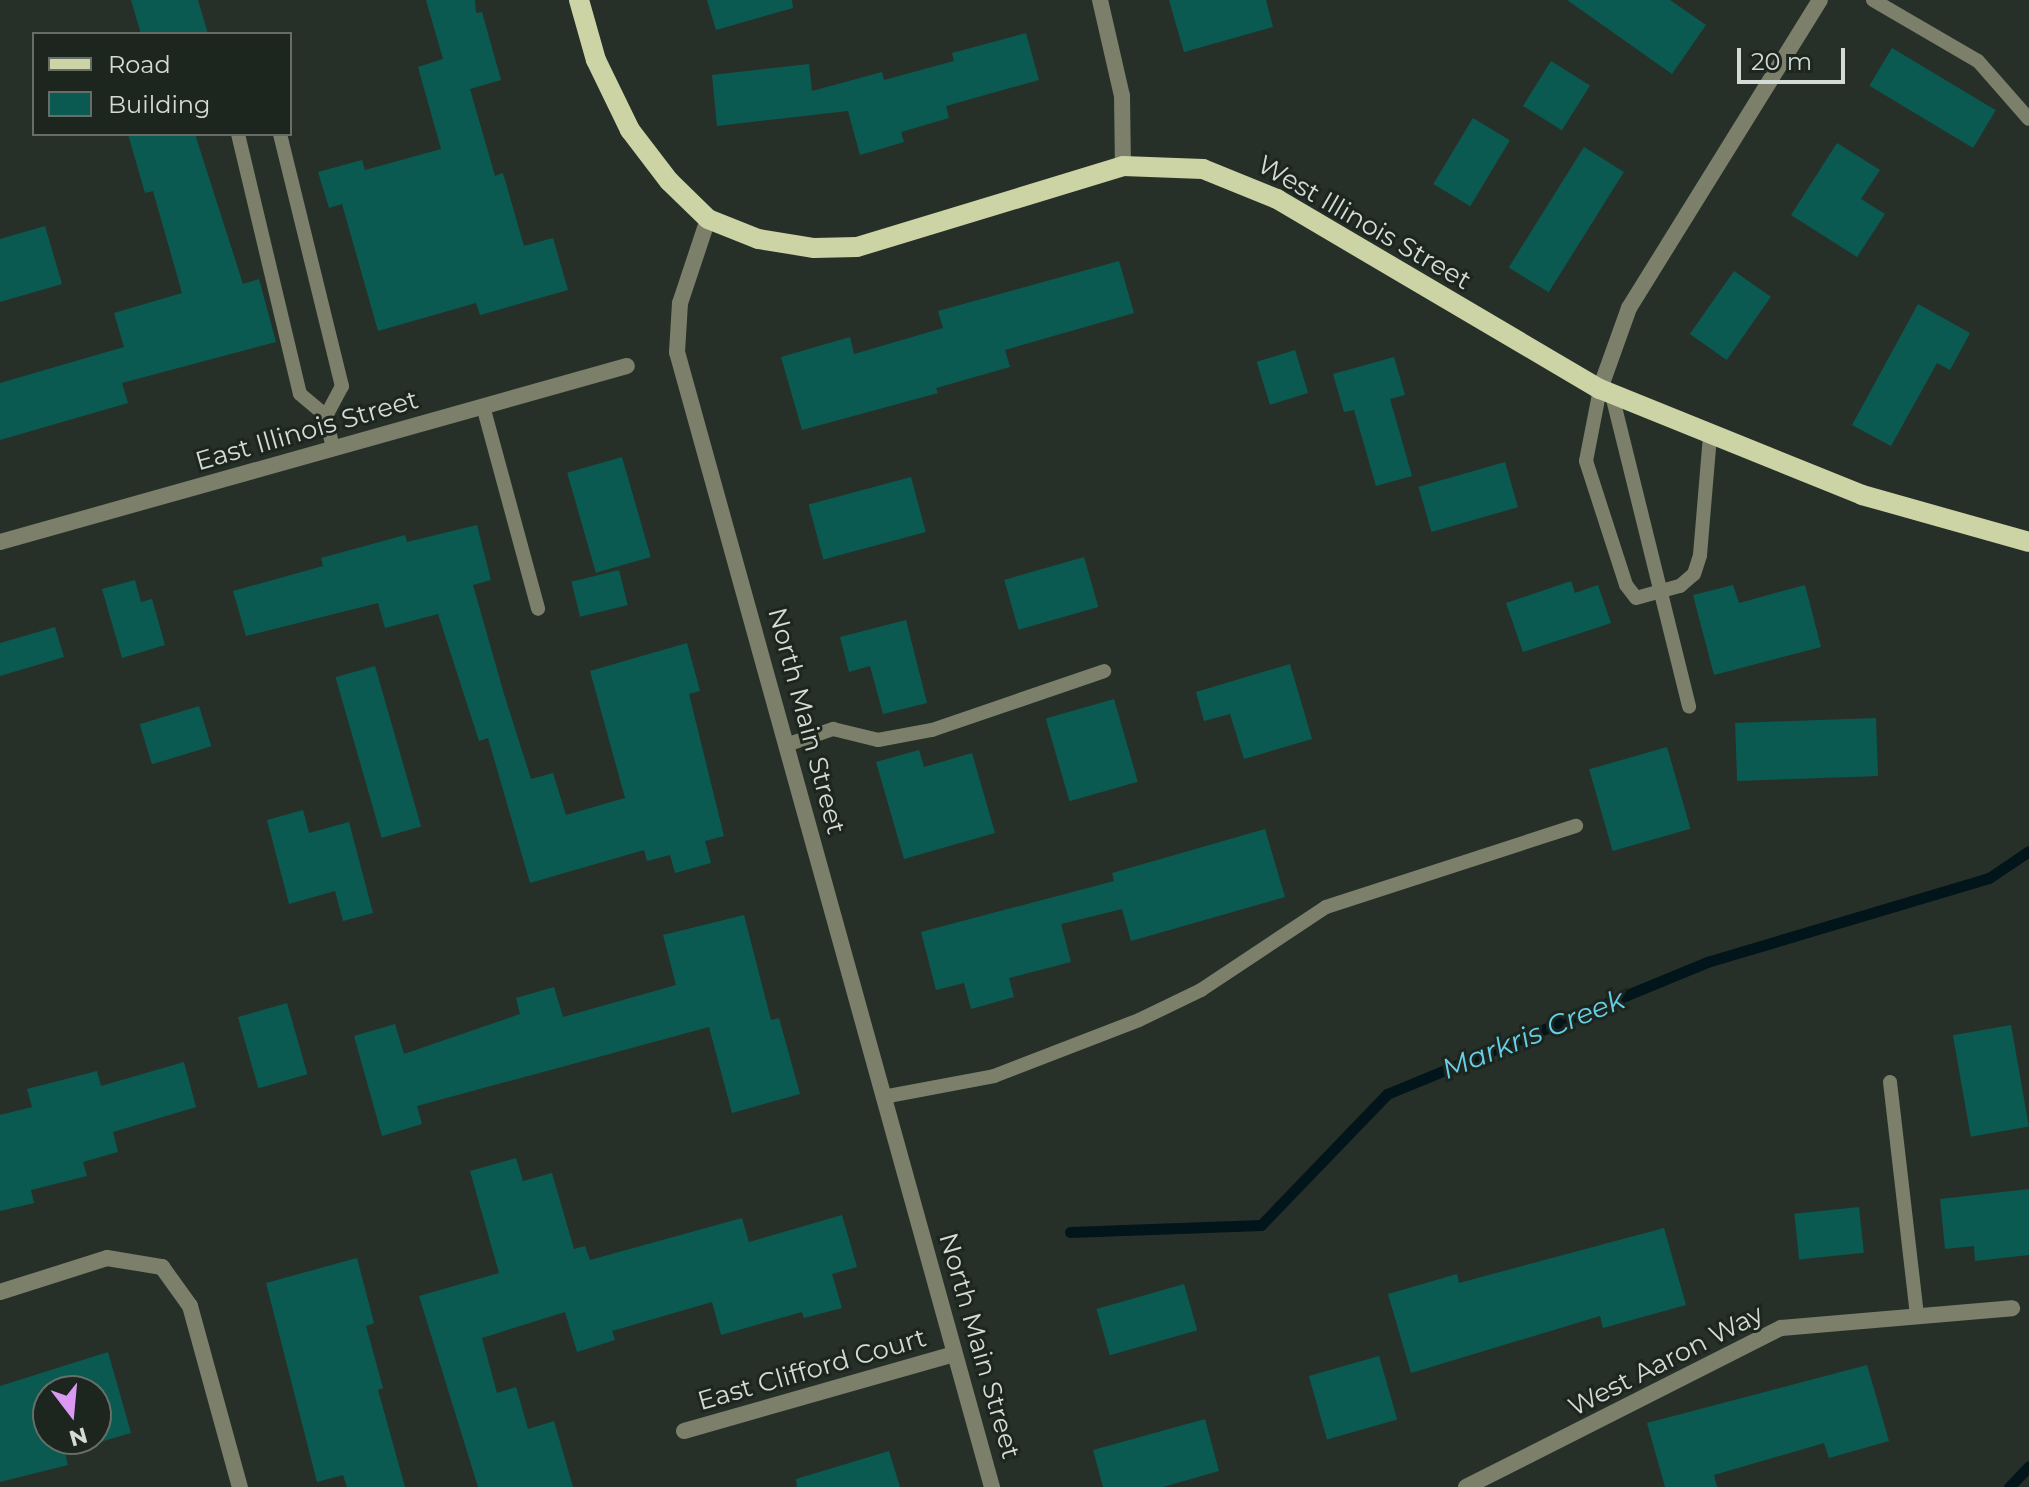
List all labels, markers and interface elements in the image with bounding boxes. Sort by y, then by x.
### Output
legend [32,32,292,136]
scale bar [1741,32,1849,82]
text: 20 m [1751,47,1812,76]
text: Road [108,50,171,79]
text: Building [108,90,211,119]
street label: West Illinois Street [1252,149,1476,297]
street label: East Illinois Street [192,384,422,478]
street label: North Main Street [761,604,851,838]
water label: Markris Creek [1437,982,1629,1086]
street label: North Main Street [932,1230,1026,1462]
street label: West Aaron Way [1563,1298,1769,1424]
street label: East Clifford Court [694,1322,930,1418]
north arrow [32,1375,112,1455]
text: N [66,1421,90,1452]

